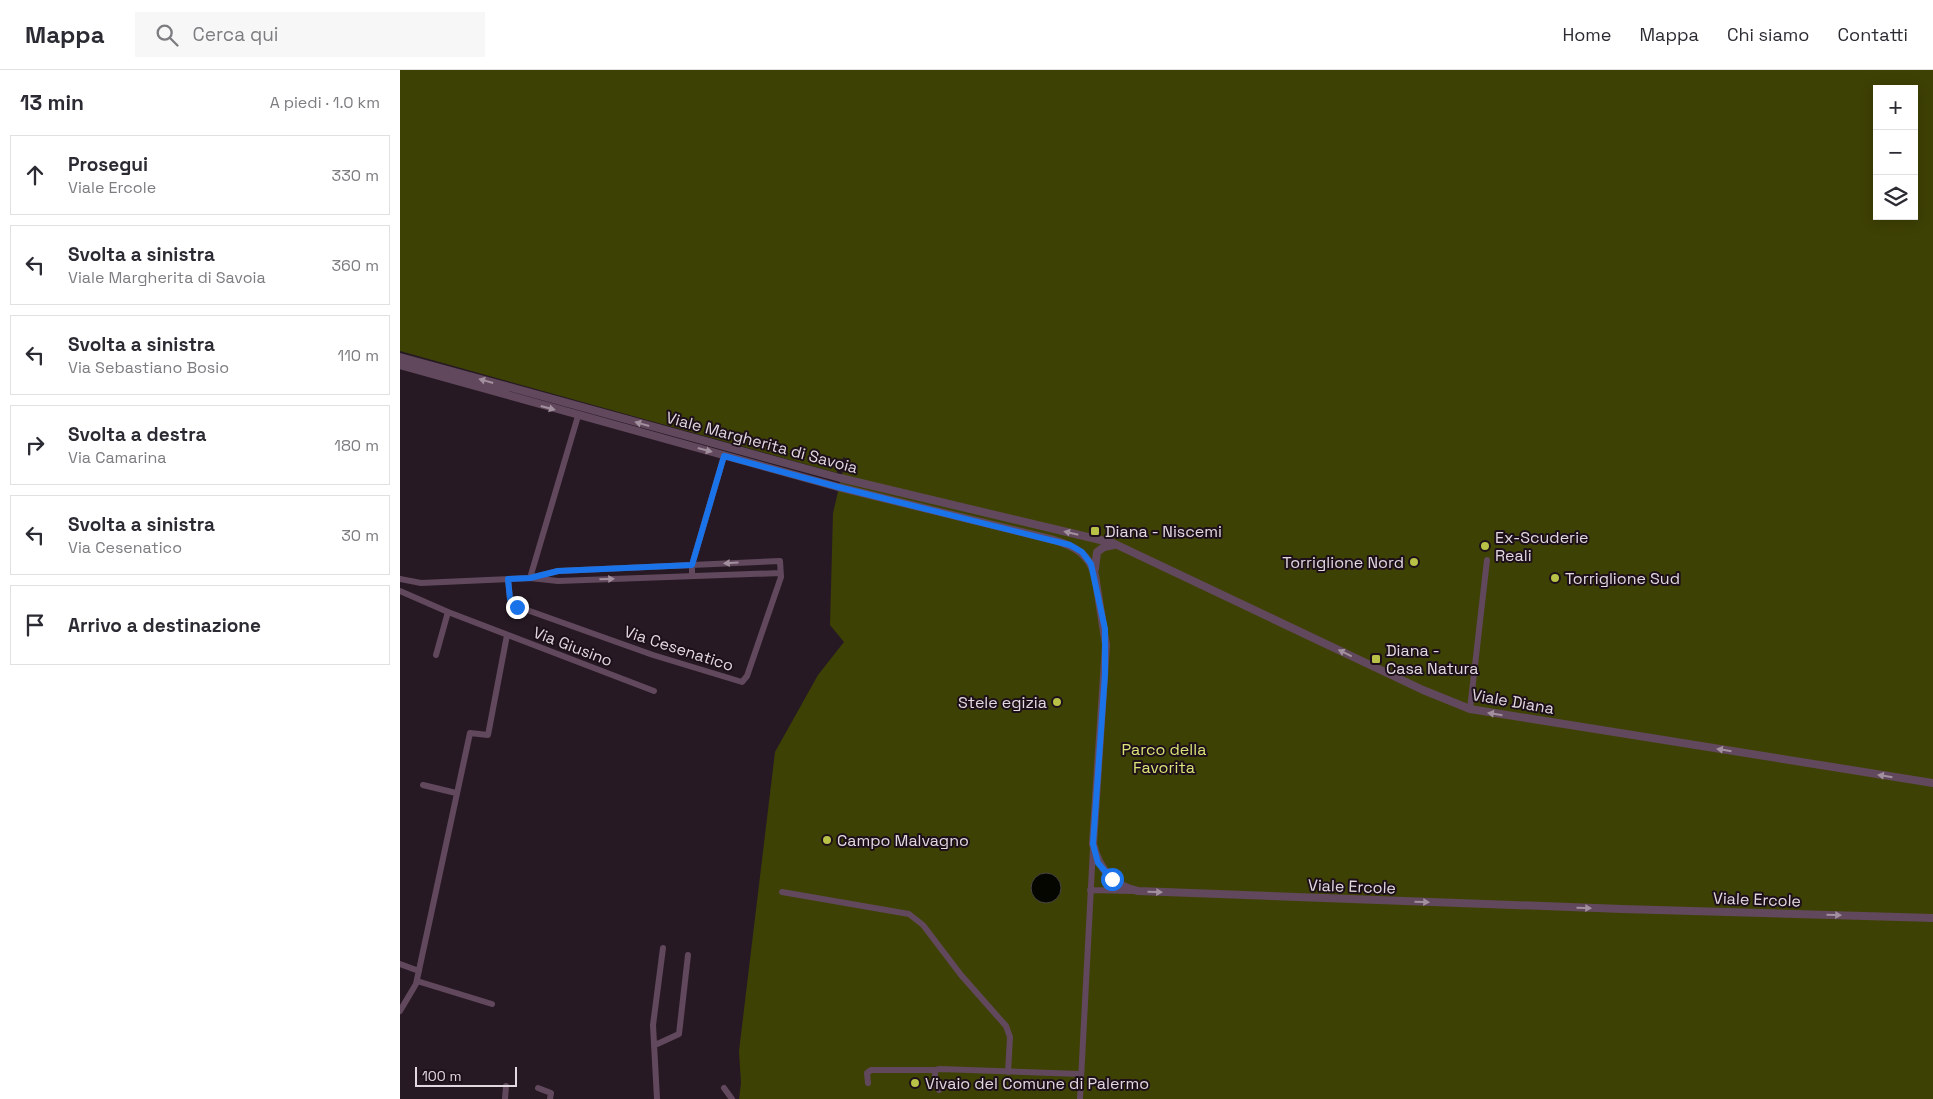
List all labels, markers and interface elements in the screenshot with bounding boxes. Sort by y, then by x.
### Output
search box [135,12,485,57]
text: Mappa [25,19,105,50]
icon: search [153,21,181,49]
text: Cerca qui [193,22,279,47]
text: Home [1562,23,1612,46]
text: Mappa [1640,23,1699,46]
text: Chi siamo [1727,23,1809,46]
text: Contatti [1837,23,1908,46]
map controls [1873,85,1918,220]
button: + [1873,85,1918,130]
text: 13 min [20,89,84,116]
text: A piedi · 1.0 km [270,92,380,113]
button: − [1873,130,1918,175]
text: Prosegui [68,152,148,177]
icon: ahead [21,161,49,189]
text: 330 m [332,165,379,186]
button: layers [1873,175,1918,220]
text: Viale Ercole [68,177,156,198]
text: Svolta a sinistra [68,242,215,267]
icon: left [21,251,49,279]
text: 360 m [331,255,379,276]
text: Viale Margherita di Savoia [68,267,266,288]
text: Svolta a sinistra [68,332,215,357]
icon: left [21,341,49,369]
text: 110 m [337,345,379,366]
text: Via Sebastiano Bosio [68,357,229,378]
one-way arrow [478,377,493,385]
one-way arrow [540,404,555,412]
street label: Viale Margherita di Savoia [664,407,860,478]
one-way arrow [635,420,650,428]
text: Svolta a destra [68,422,206,447]
icon: right [21,431,49,459]
text: 180 m [334,435,379,456]
text: Via Camarina [68,447,167,468]
one-way arrow [697,447,712,455]
text: Svolta a sinistra [68,512,215,537]
icon: left [21,521,49,549]
place label: Diana - Niscemi [1105,521,1222,542]
text: 30 m [341,525,379,546]
marker: Diana - Niscemi [1089,525,1101,537]
place label: Ex-Scuderie Reali [1495,527,1589,566]
one-way arrow [1064,529,1079,537]
text: Via Cesenatico [68,537,182,558]
marker: Ex-Scuderie Reali [1479,540,1491,552]
place label: Torriglione Nord [1282,552,1404,573]
marker: Torriglione Nord [1408,556,1420,568]
one-way arrow [723,560,739,568]
place label: Torriglione Sud [1565,568,1680,589]
marker: Torriglione Sud [1549,572,1561,584]
one-way arrow [599,575,615,583]
route end [506,596,529,619]
icon: arrive [21,611,49,639]
text: Arrivo a destinazione [68,613,261,638]
street label: Via Cesenatico [621,621,736,676]
street label: Via Giusino [530,622,616,671]
place label: Diana - Casa Natura [1386,640,1479,679]
one-way arrow [1338,649,1352,657]
marker: Diana - Casa Natura [1370,653,1382,665]
street label: Viale Diana [1470,684,1556,719]
place label: Stele egizia [958,692,1047,713]
marker: Stele egizia [1051,696,1063,708]
one-way arrow [1486,709,1502,717]
park label: Parco della Favorita [1122,739,1206,778]
one-way arrow [1716,746,1732,754]
one-way arrow [1877,771,1893,779]
place label: Campo Malvagno [837,830,969,851]
marker: Campo Malvagno [821,834,833,846]
route start [1101,868,1124,891]
street label: Viale Ercole [1308,874,1396,899]
street label: Viale Ercole [1713,887,1801,912]
one-way arrow [1147,888,1163,896]
one-way arrow [1414,898,1430,906]
one-way arrow [1577,904,1593,912]
one-way arrow [1826,911,1842,919]
scale bar [415,1064,518,1087]
text: 100 m [422,1067,461,1085]
place label: Vivaio del Comune di Palermo [925,1073,1149,1094]
marker: Vivaio del Comune di Palermo [909,1077,921,1089]

